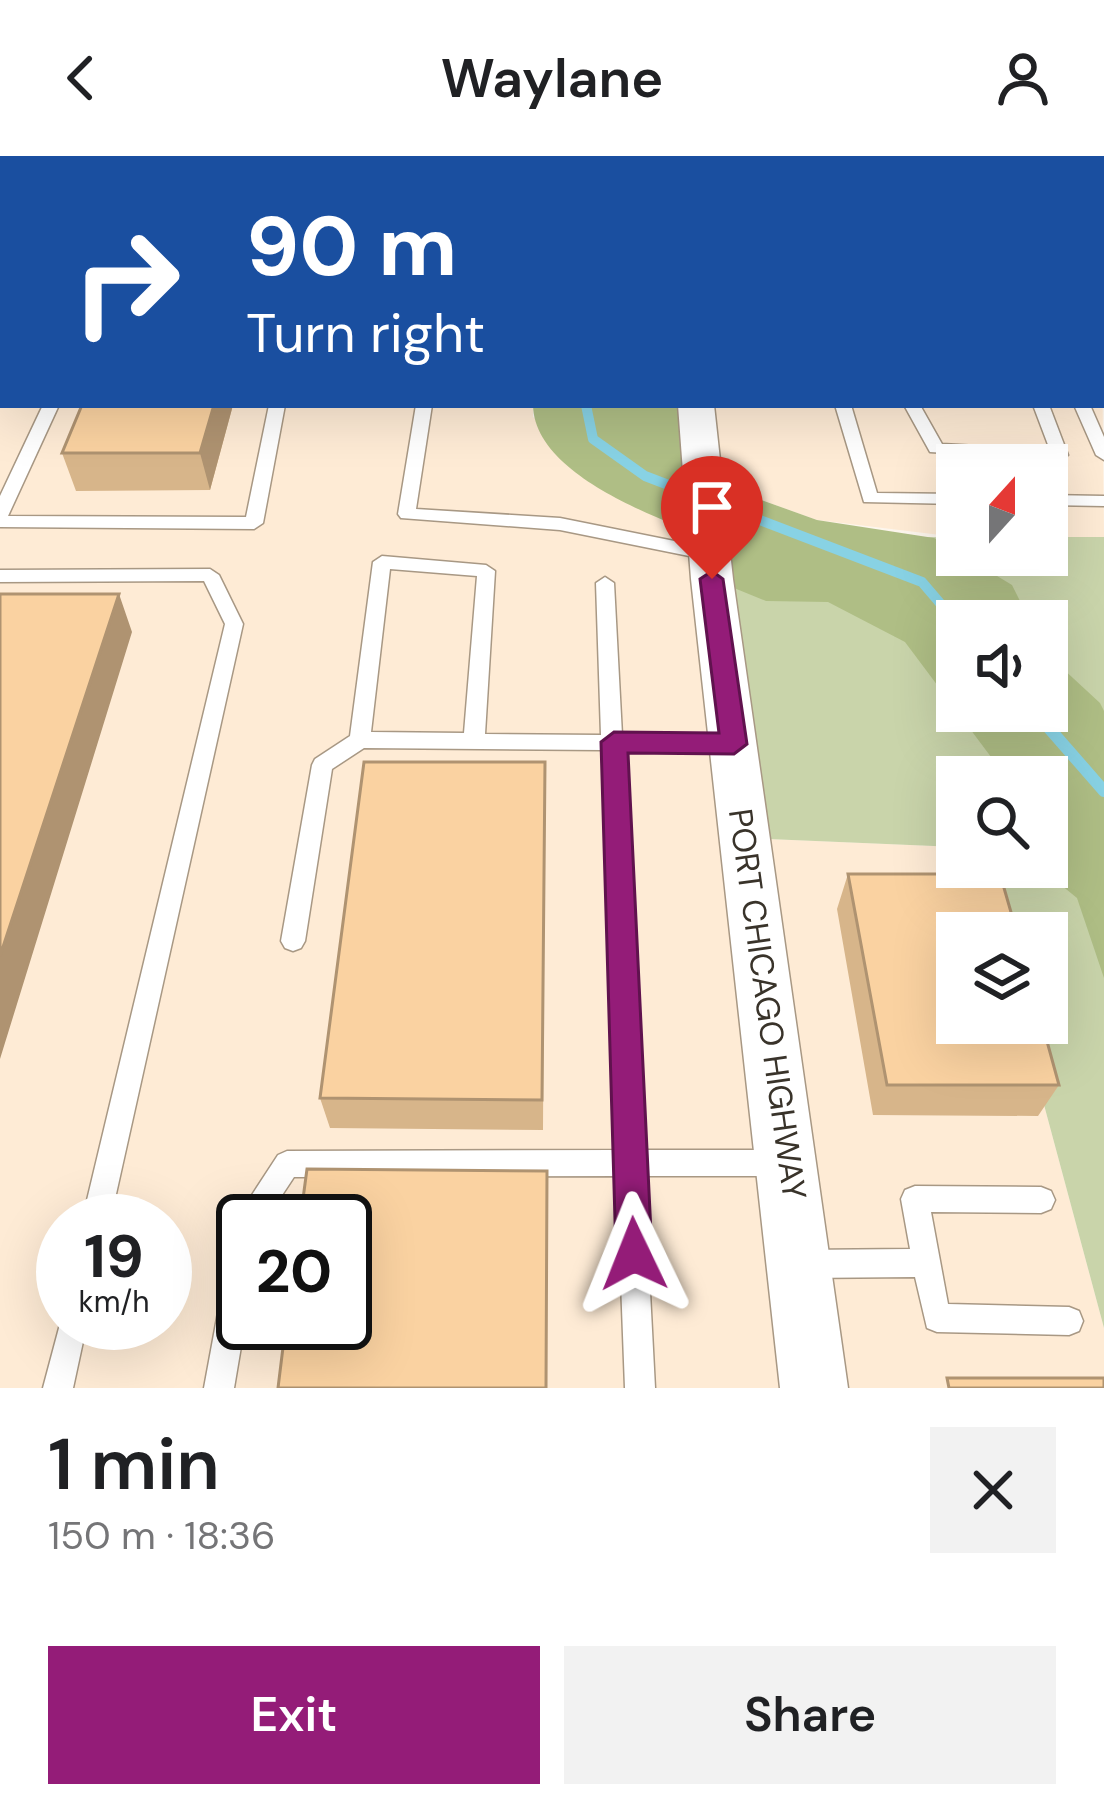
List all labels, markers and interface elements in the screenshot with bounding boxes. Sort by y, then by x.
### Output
text: Waylane [441,43,663,114]
icon: back [48,45,114,111]
icon: person [990,45,1056,111]
text: 90 m [246,192,457,301]
icon: right [48,204,204,360]
text: Turn right [246,298,485,369]
north arrow [936,444,1068,576]
map controls [936,444,1068,1044]
pin [661,456,763,579]
icon: arrive [679,474,745,540]
button: sound [936,600,1068,732]
button: search [936,756,1068,888]
street label: PORT CHICAGO HIGHWAY [719,806,816,1202]
button: layers [936,912,1068,1044]
position arrow [571,1191,697,1317]
speed limit sign: 20 [216,1194,372,1350]
text: 19 [84,1217,144,1296]
text: km/h [79,1282,149,1321]
text: 1 min [48,1418,220,1511]
button: close [930,1427,1056,1553]
text: 150 m · 18:36 [48,1510,276,1561]
button: Exit [48,1646,540,1784]
button: Share [564,1646,1056,1784]

